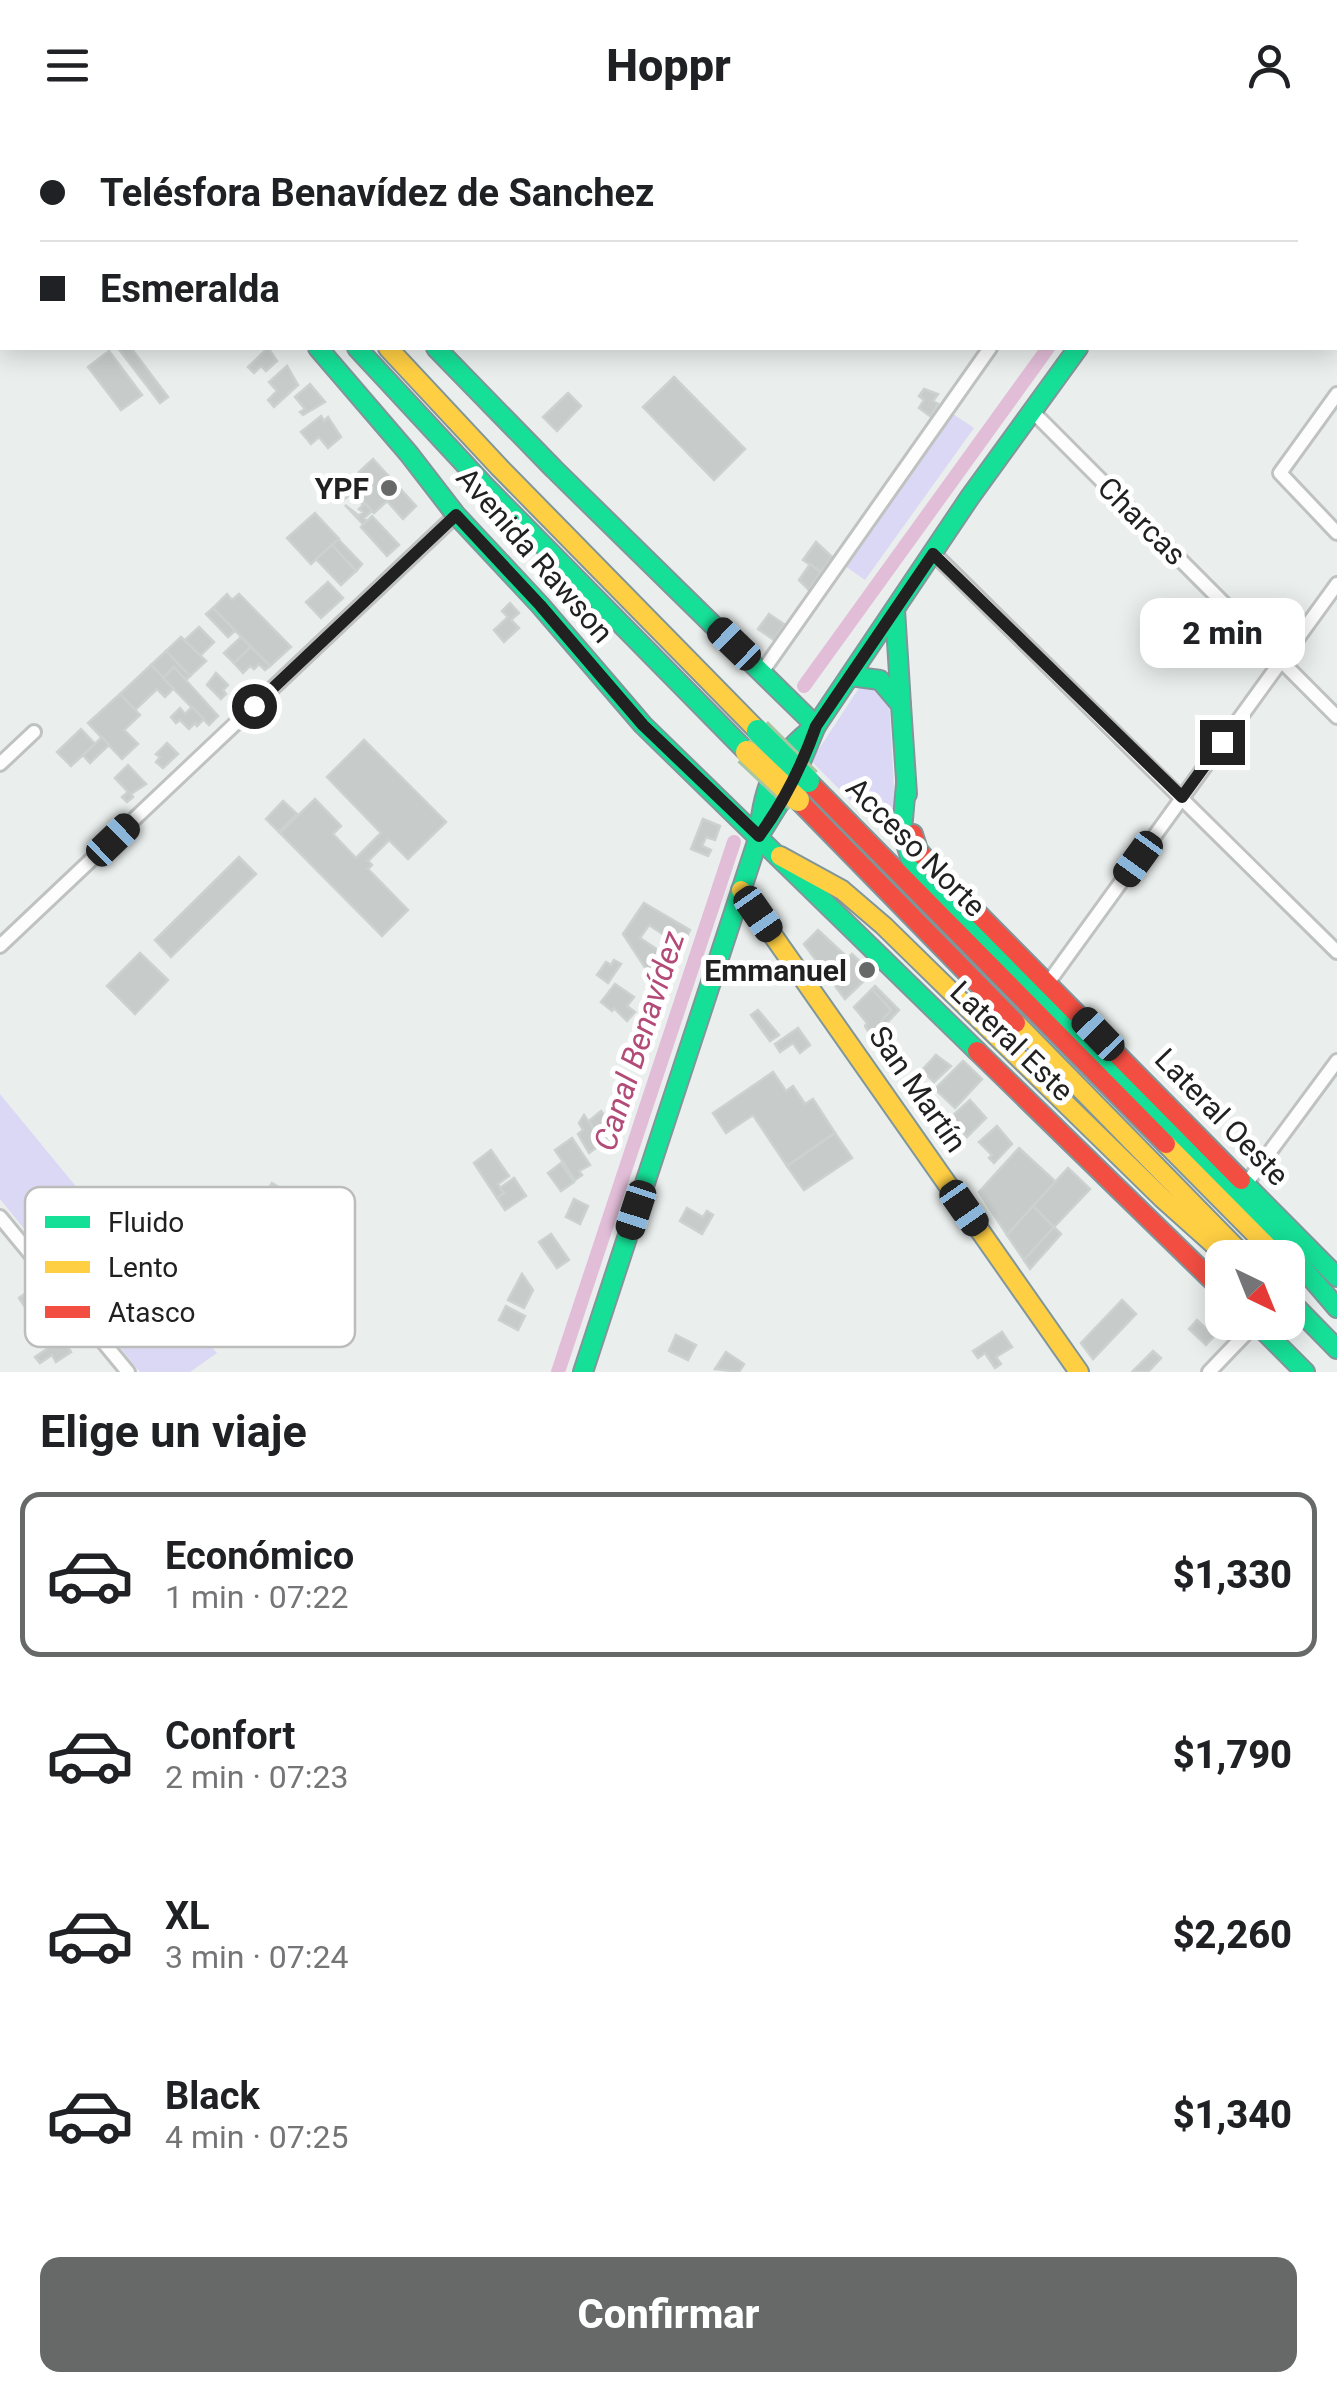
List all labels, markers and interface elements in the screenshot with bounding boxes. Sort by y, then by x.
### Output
icon: menu [40,38,95,93]
icon: person [1242,38,1297,93]
text: Hoppr [606,39,731,92]
text: Telésfora Benavídez de Sanchez [100,171,654,215]
text: Esmeralda [100,267,280,311]
street label: Avenida Rawson [450,460,620,650]
street label: Charcas [1091,470,1193,572]
place label: YPF [315,471,369,506]
marker: YPF [378,477,400,499]
callout: 2 min [1140,597,1304,667]
car [702,612,766,676]
text: 2 min [1182,614,1263,652]
route start [232,684,277,729]
route end [1200,720,1245,765]
street label: Acceso Norte [839,770,993,924]
car [81,808,145,872]
car [1108,826,1168,892]
car [729,881,787,947]
water label: Canal Benavídez [586,926,693,1155]
place label: Emmanuel [704,953,847,988]
marker: Emmanuel [856,959,878,981]
street label: Lateral Este [943,974,1081,1108]
car [1066,1002,1130,1066]
street label: San Martín [862,1019,974,1159]
street label: Lateral Oeste [1148,1041,1296,1193]
car [935,1175,993,1241]
car [612,1177,660,1243]
legend [25,1187,355,1347]
text: Fluido [108,1206,184,1239]
north arrow [1205,1240,1305,1340]
map controls [1205,1240,1305,1340]
text: Lento [108,1251,178,1284]
text: Atasco [108,1296,196,1329]
text: Elige un viaje [40,1405,307,1458]
icon: car [45,1530,135,1620]
text: Económico [165,1534,354,1578]
text: $1,330 [1173,1553,1292,1597]
text: 1 min · 07:22 [165,1578,348,1616]
icon: car [45,1710,135,1800]
text: Confort [165,1714,295,1758]
text: $1,790 [1173,1733,1292,1777]
text: 2 min · 07:23 [165,1758,348,1796]
icon: car [45,1890,135,1980]
text: XL [165,1894,210,1938]
text: $2,260 [1173,1913,1292,1957]
text: 3 min · 07:24 [165,1938,348,1976]
icon: car [45,2070,135,2160]
text: Black [165,2074,260,2118]
text: $1,340 [1173,2093,1292,2137]
text: 4 min · 07:25 [165,2118,348,2156]
button: Confirmar [40,2257,1297,2372]

